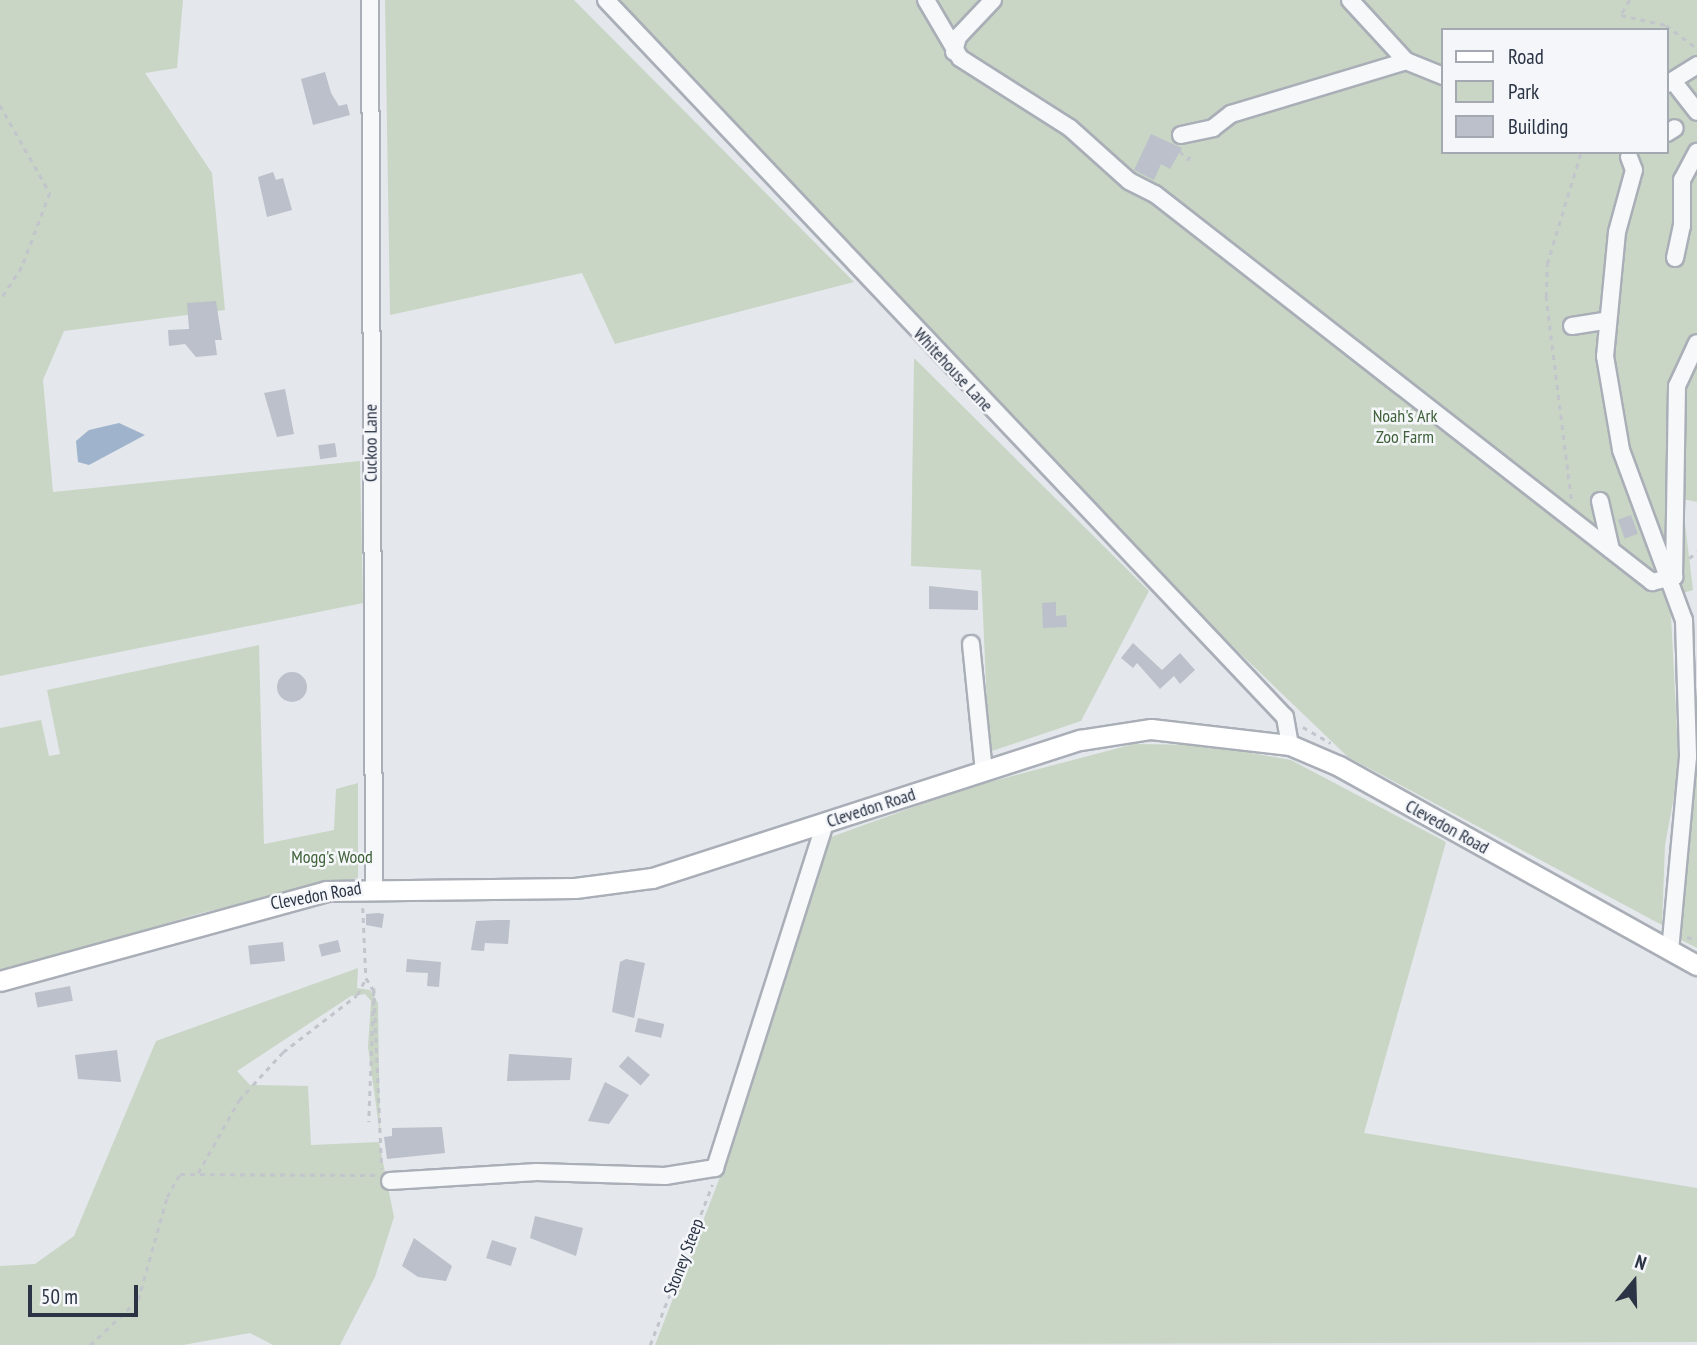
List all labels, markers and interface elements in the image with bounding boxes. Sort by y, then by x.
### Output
legend [1442,28,1669,154]
text: Road [1508,43,1544,70]
text: Park [1508,78,1539,105]
text: Building [1508,113,1568,140]
street label: Whitehouse Lane [909,324,997,416]
street label: Cuckoo Lane [360,404,382,482]
park label: Noah's Ark Zoo Farm [1372,406,1438,448]
street label: Clevedon Road [824,784,918,832]
street label: Clevedon Road [1402,795,1492,859]
park label: Mogg's Wood [291,846,373,868]
street label: Clevedon Road [269,877,363,915]
street label: Stoney Steep [659,1215,709,1299]
north arrow [1599,1247,1669,1317]
text: N [1632,1249,1650,1275]
scale bar [32,1272,142,1316]
text: 50 m [41,1283,78,1310]

